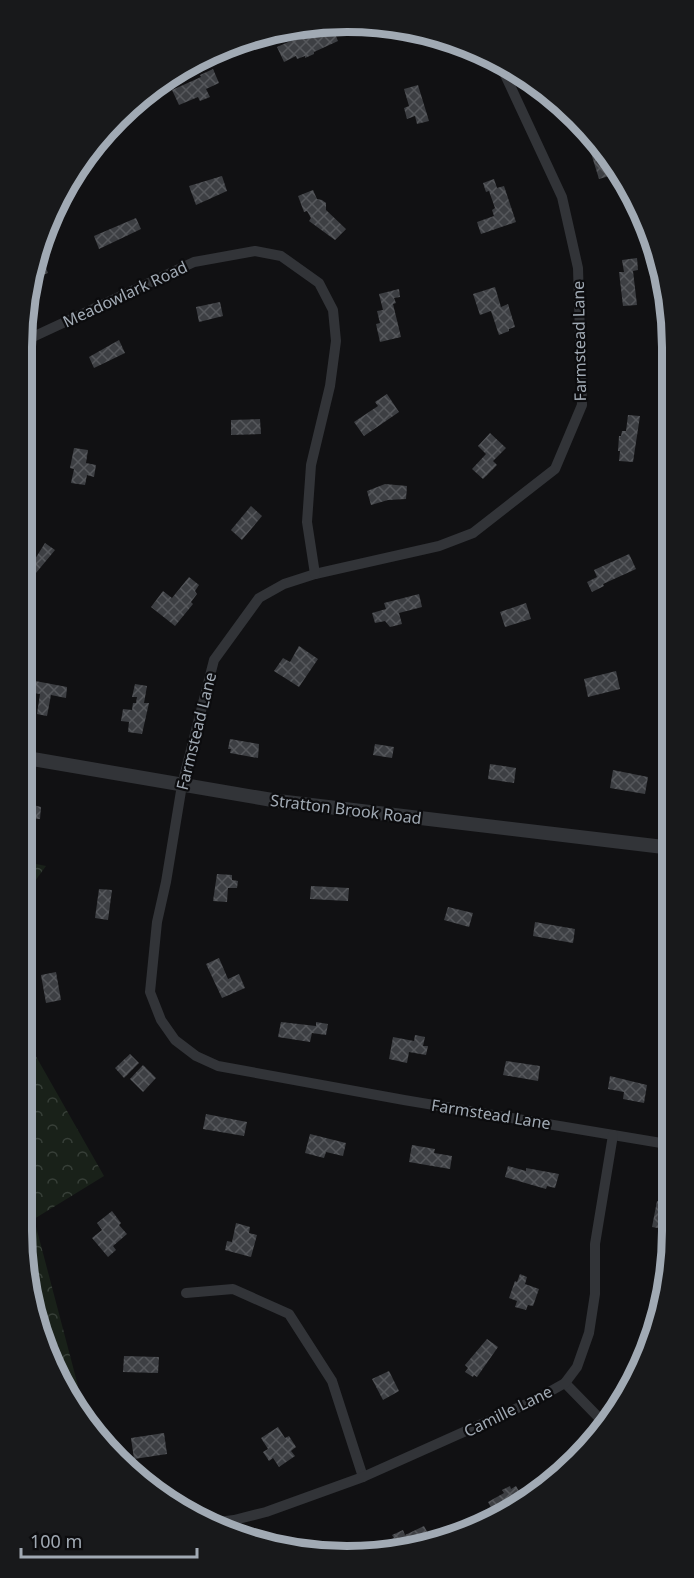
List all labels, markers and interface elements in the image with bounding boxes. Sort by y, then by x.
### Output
street label: Meadowlark Road [59,255,191,333]
street label: Farmstead Lane [567,281,591,401]
street label: Farmstead Lane [171,670,221,792]
street label: Stratton Brook Road [269,789,423,829]
street label: Farmstead Lane [430,1094,552,1134]
street label: Camille Lane [460,1380,556,1442]
scale bar [21,1521,196,1559]
text: 100 m [30,1529,82,1553]

